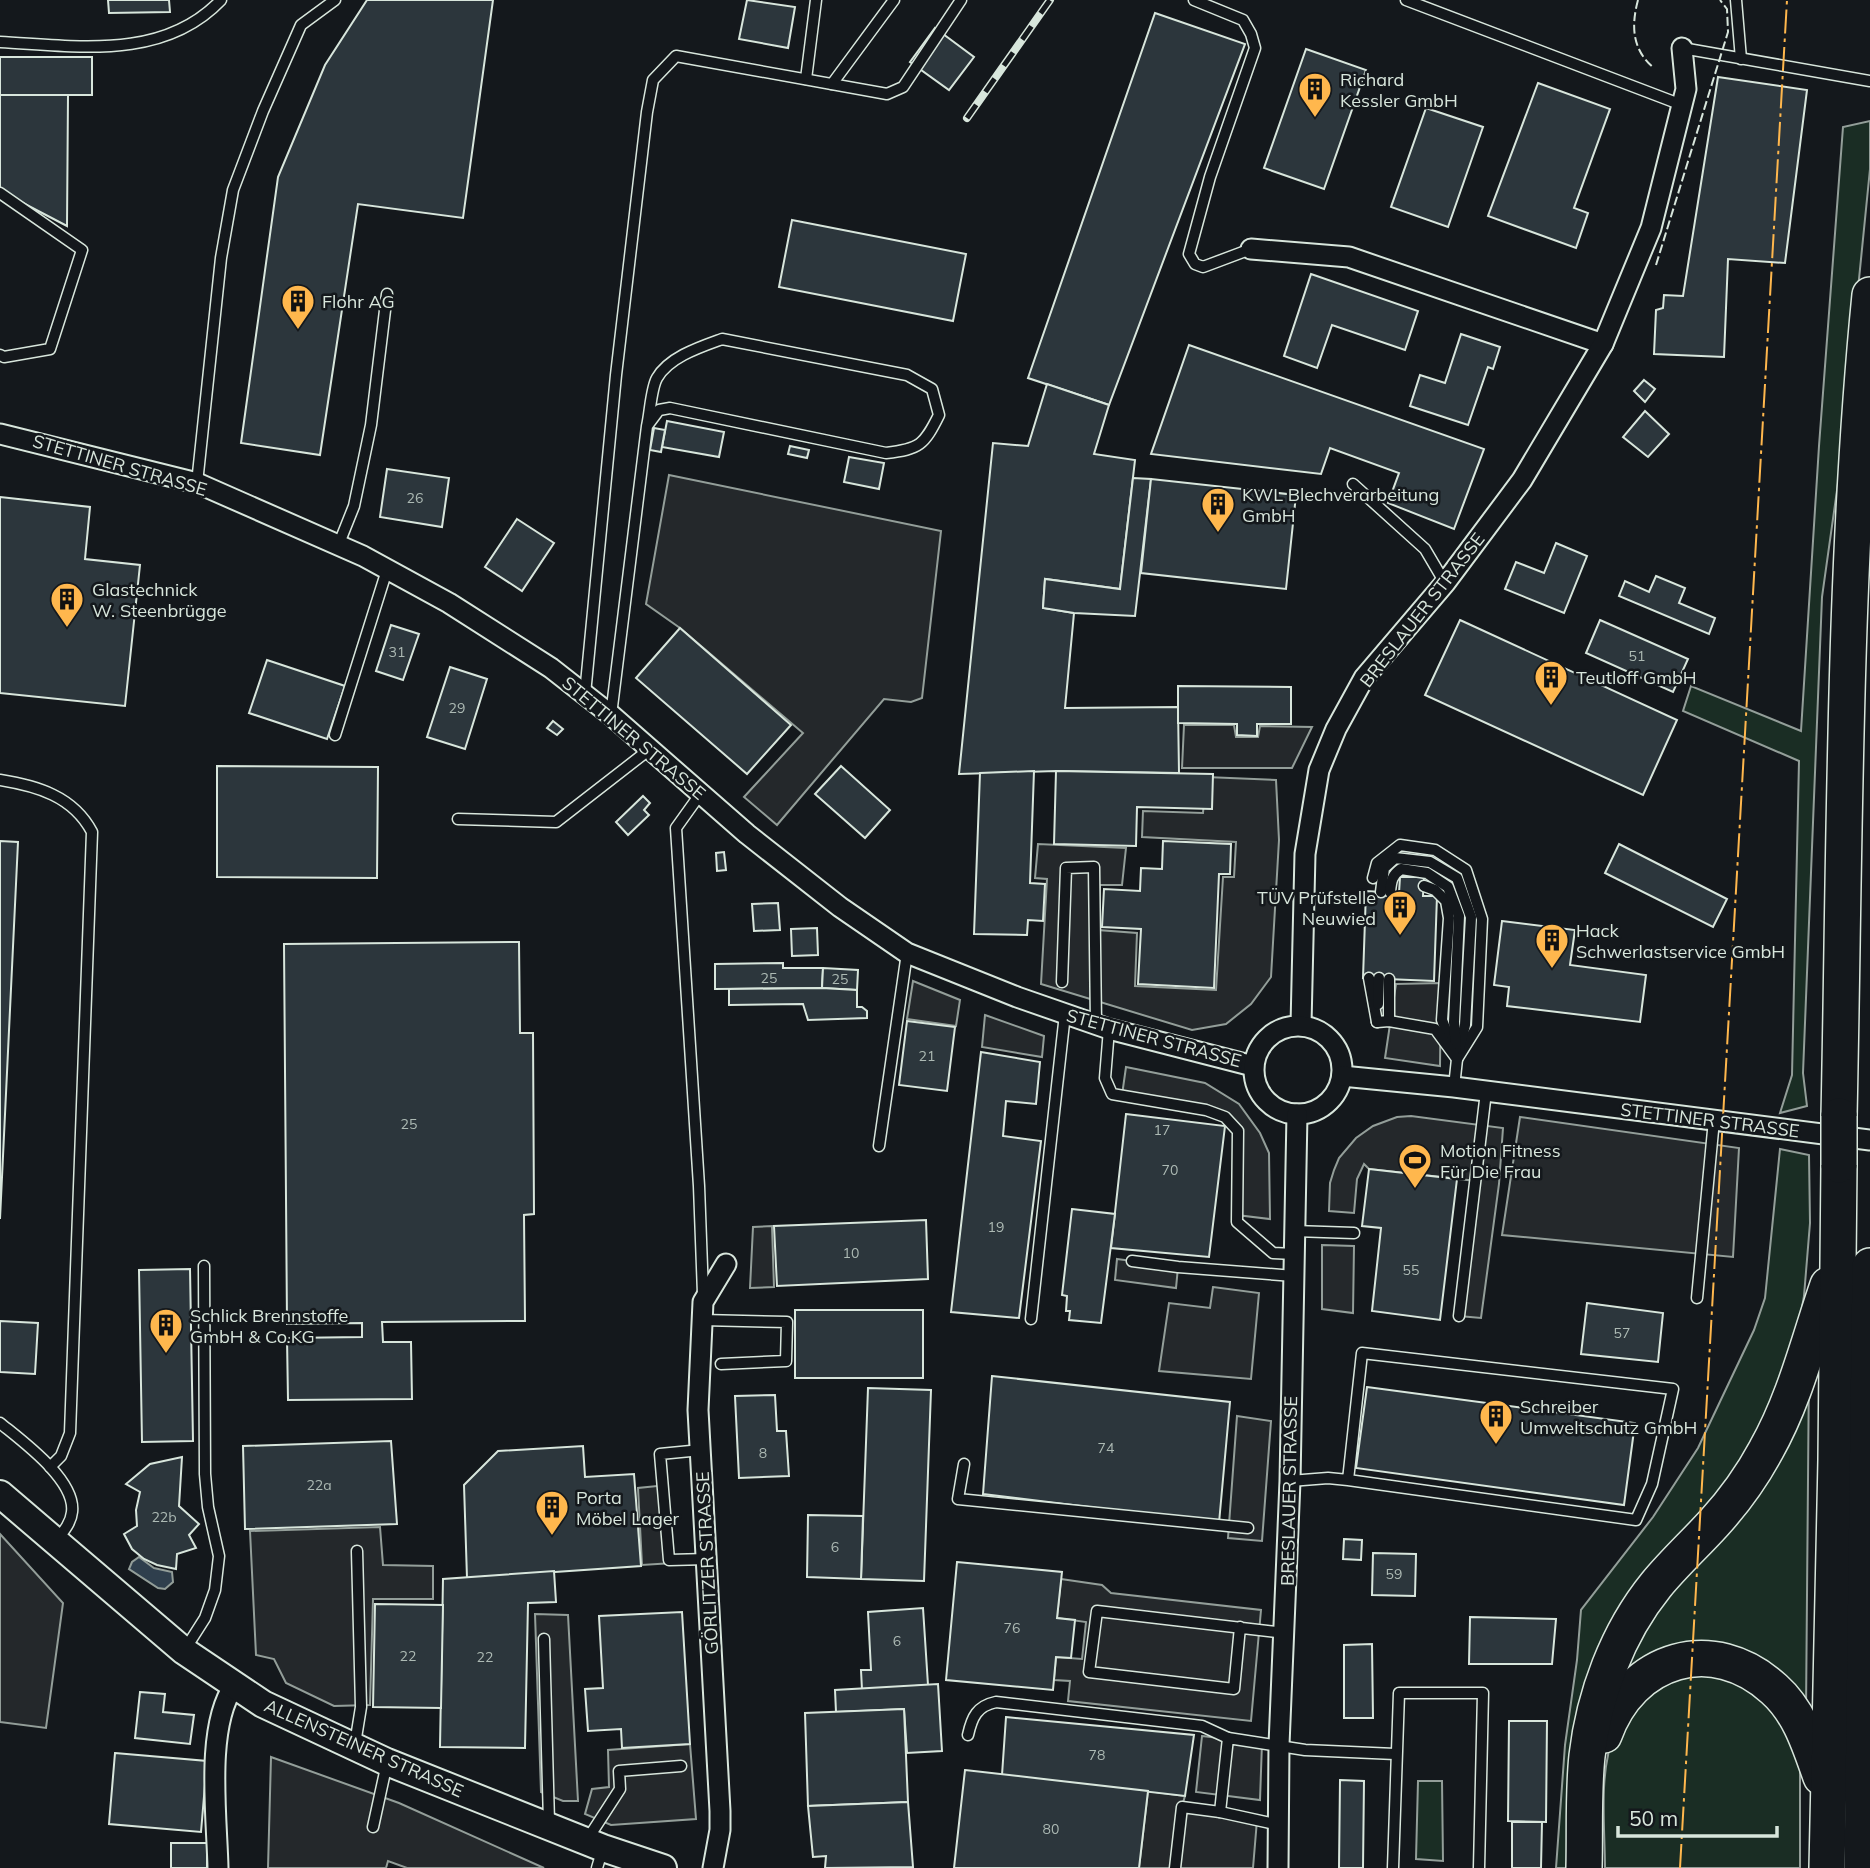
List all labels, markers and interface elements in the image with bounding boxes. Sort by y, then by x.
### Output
place label: Richard Kessler GmbH [1340,68,1458,112]
building icon: Richard Kessler GmbH [1296,70,1334,119]
building icon: Flohr AG [279,282,317,331]
place label: Flohr AG [322,290,395,313]
street label: STETTINER STRASSE [30,429,210,501]
place label: KWL Blechverarbeitung GmbH [1242,483,1439,527]
building icon: KWL Blechverarbeitung GmbH [1199,485,1237,534]
house number: 26 [407,489,423,507]
street label: BRESLAUER STRASSE [1354,528,1490,692]
place label: Glastechnick W. Steenbrügge [92,578,227,622]
building icon: Glastechnick W. Steenbrügge [48,580,86,629]
house number: 31 [389,643,405,661]
house number: 51 [1629,647,1645,665]
building icon: Teutloff GmbH [1532,658,1570,707]
place label: Teutloff GmbH [1576,666,1697,689]
street label: STETTINER STRASSE [558,671,710,805]
house number: 29 [449,699,465,717]
place label: TÜV Prüfstelle Neuwied [1257,886,1376,930]
building icon: TÜV Prüfstelle Neuwied [1381,888,1419,937]
place label: Hack Schwerlastservice GmbH [1576,919,1785,963]
building icon: Hack Schwerlastservice GmbH [1533,921,1571,970]
house number: 25 [761,969,777,987]
house number: 25 [832,970,848,988]
street label: STETTINER STRASSE [1064,1004,1244,1072]
house number: 21 [919,1047,935,1065]
street label: STETTINER STRASSE [1619,1098,1801,1142]
house number: 25 [401,1115,417,1133]
house number: 17 [1154,1121,1170,1139]
place label: Motion Fitness Für Die Frau [1440,1139,1561,1183]
sports icon: Motion Fitness Für Die Frau [1396,1141,1434,1190]
house number: 70 [1162,1161,1178,1179]
house number: 19 [988,1218,1004,1236]
house number: 10 [843,1244,859,1262]
house number: 55 [1403,1261,1419,1279]
place label: Schlick Brennstoffe GmbH & Co.KG [190,1304,348,1348]
building icon: Schlick Brennstoffe GmbH & Co.KG [147,1306,185,1355]
house number: 57 [1614,1324,1630,1342]
place label: Schreiber Umweltschutz GmbH [1520,1395,1697,1439]
street label: BRESLAUER STRASSE [1276,1396,1302,1586]
building icon: Schreiber Umweltschutz GmbH [1477,1397,1515,1446]
house number: 74 [1098,1439,1115,1457]
house number: 8 [759,1444,767,1462]
street label: GÖRLITZER STRASSE [691,1471,723,1655]
house number: 22a [306,1476,332,1494]
place label: Porta Möbel Lager [576,1486,680,1530]
building icon: Porta Möbel Lager [533,1488,571,1537]
house number: 22b [151,1508,177,1526]
house number: 6 [831,1538,839,1556]
house number: 59 [1386,1565,1402,1583]
house number: 76 [1004,1619,1020,1637]
house number: 6 [893,1632,901,1650]
house number: 22 [400,1647,416,1665]
house number: 22 [477,1648,493,1666]
street label: ALLENSTEINER STRASSE [261,1694,467,1802]
house number: 78 [1089,1746,1105,1764]
scale bar [1618,1794,1777,1838]
text: 50 m [1629,1805,1678,1831]
house number: 80 [1043,1820,1059,1838]

